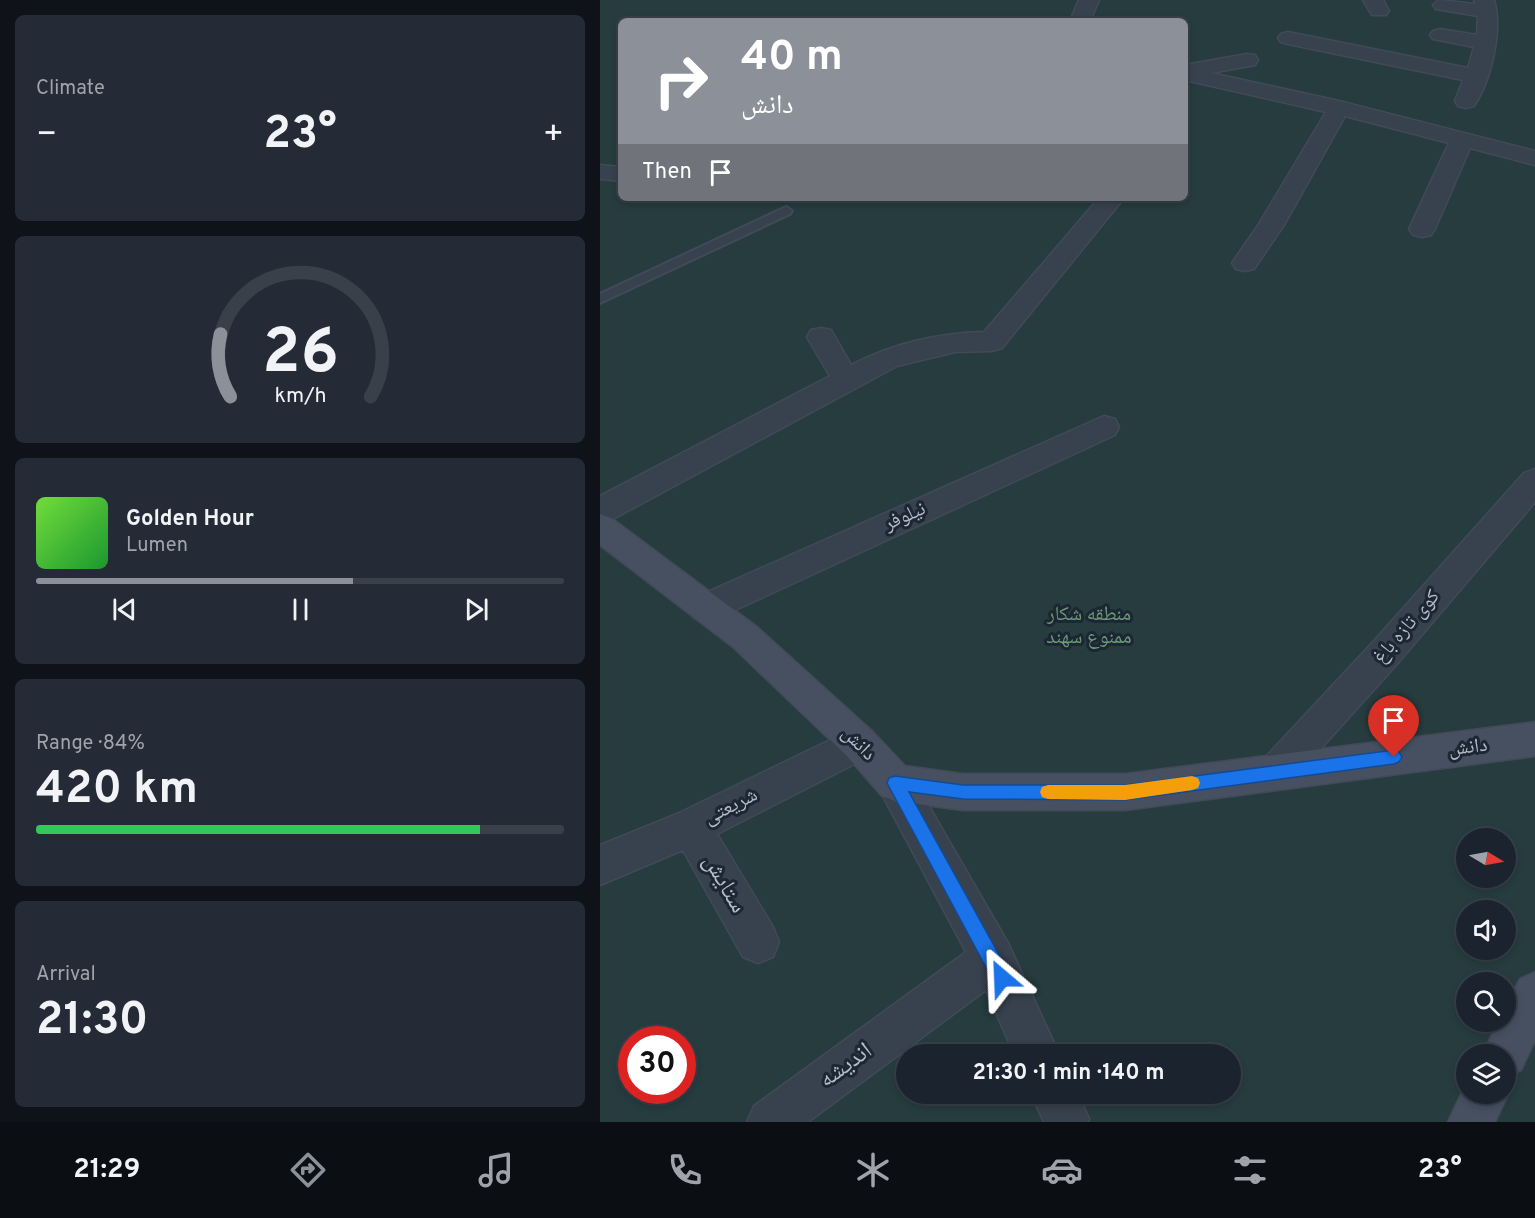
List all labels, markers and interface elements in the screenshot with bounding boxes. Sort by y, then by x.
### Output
text: 40 m [741,32,843,85]
icon: right [642,42,720,120]
text: Climate [36,76,105,102]
text: دانش [741,89,794,123]
text: 23° [263,107,337,164]
text: − [36,115,57,157]
text: + [543,115,564,157]
icon: arrive [704,156,737,189]
text: Then [642,159,692,186]
text: 26 [262,316,338,395]
text: km/h [274,383,326,410]
street label: نیلوفر [879,496,930,538]
text: Golden Hour [126,506,254,533]
text: Lumen [126,533,188,559]
street label: کوی تازه باغ [1368,585,1446,669]
icon: previous [108,593,141,626]
icon: pause [284,593,317,626]
icon: next [460,593,493,626]
park label: منطقه شکار ممنوع سهند [1046,602,1132,651]
pin [1368,695,1419,757]
icon: arrive [1377,704,1410,737]
street label: دانش [835,721,881,767]
text: Range · 84% [36,731,145,757]
street label: دانش [1447,733,1489,763]
text: 420 km [36,762,198,819]
street label: شریعتی [700,782,762,832]
north arrow [1456,828,1516,888]
map controls [1456,828,1516,1104]
street label: ستایش [695,849,753,919]
button: sound [1456,900,1516,960]
position arrow [970,946,1034,1010]
text: Arrival [36,962,96,988]
button: search [1456,972,1516,1032]
text: 21:30 [36,993,148,1050]
speed limit sign: 30 [618,1026,696,1104]
street label: اندیشه [813,1037,879,1095]
button: layers [1456,1044,1516,1104]
text: 21:30 · 1 min · 140 m [973,1060,1164,1087]
icon: directions [287,1149,329,1191]
icon: music [475,1149,517,1191]
icon: phone [664,1149,706,1191]
icon: climate [852,1149,894,1191]
icon: car [1041,1149,1083,1191]
icon: filters [1229,1149,1271,1191]
text: 21:29 [73,1153,140,1187]
text: 23° [1418,1153,1462,1187]

